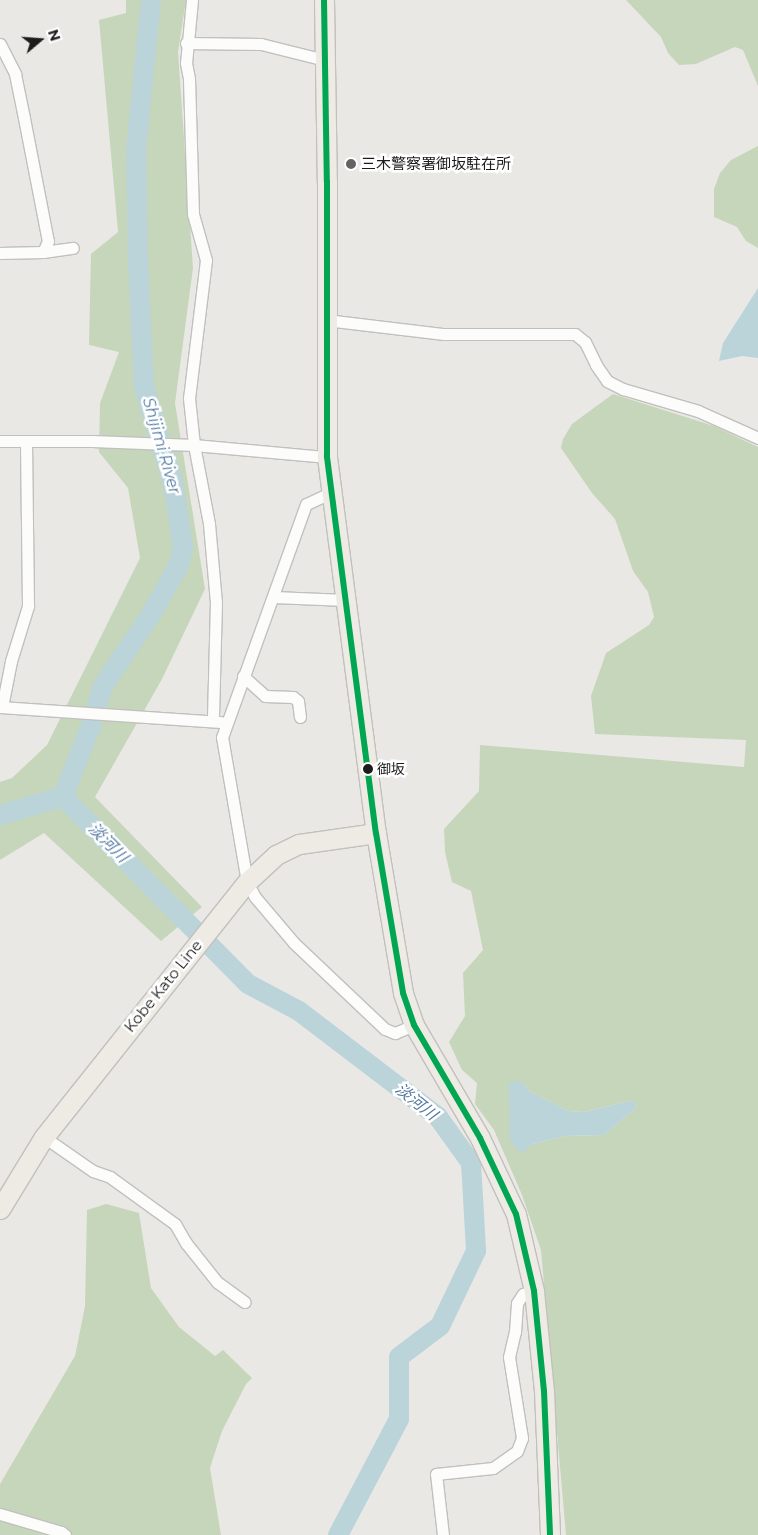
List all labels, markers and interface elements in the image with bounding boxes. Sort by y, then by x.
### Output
north arrow [15,15,65,65]
text: N [44,27,65,44]
place label: 三木警察署御坂駐在所 [361,155,511,173]
marker: 三木警察署御坂駐在所 [345,158,357,170]
water label: Shijimi River [138,396,184,496]
place label: 御坂 [377,761,405,777]
marker: 御坂 [363,764,373,774]
water label: 淡河川 [84,819,132,867]
street label: Kobe Kato Line [120,936,206,1036]
water label: 淡河川 [391,1079,441,1125]

